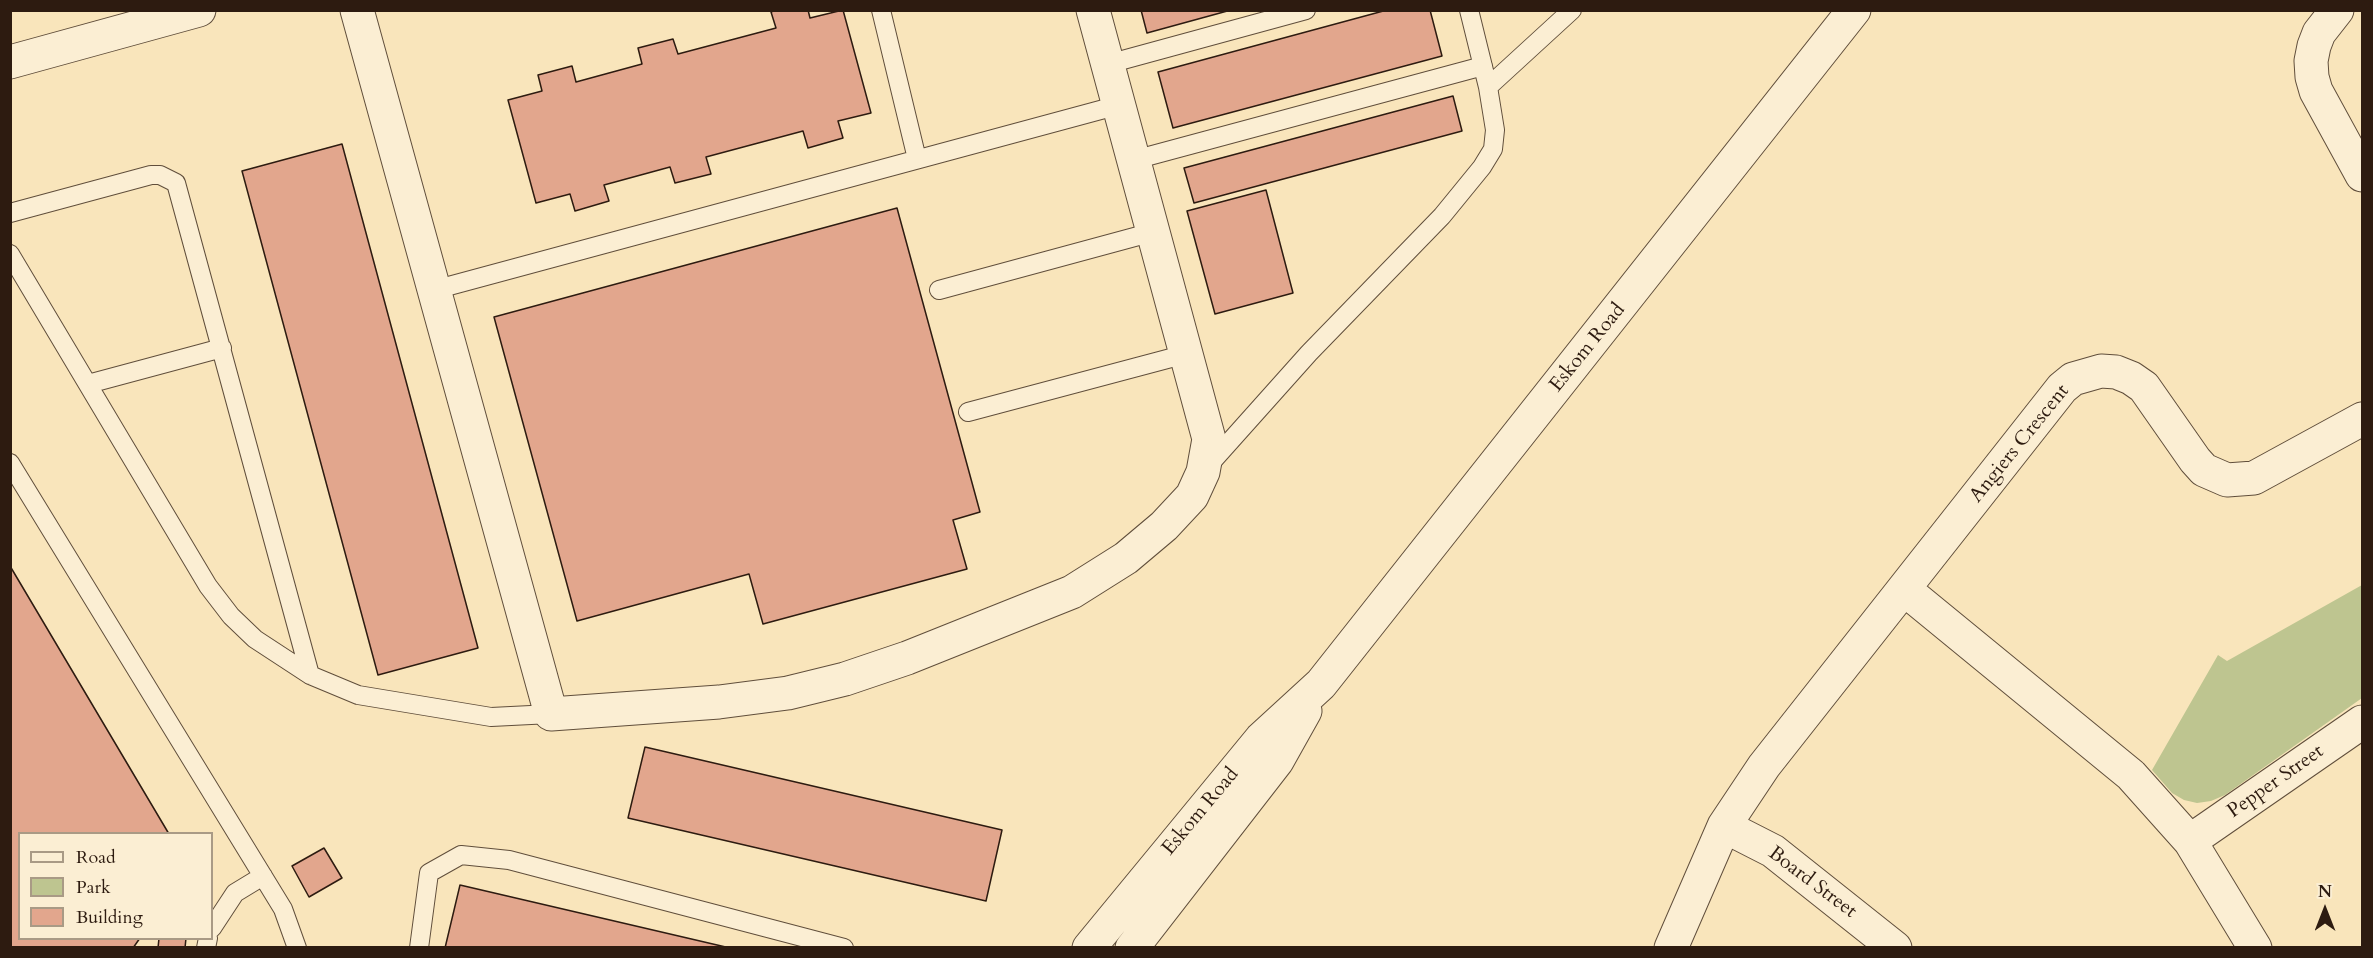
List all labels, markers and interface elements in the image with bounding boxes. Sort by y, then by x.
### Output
street label: Eskom Road [1545,299,1631,397]
street label: Angiers Crescent [1965,380,2075,508]
street label: Pepper Street [2223,740,2329,824]
street label: Eskom Road [1157,763,1245,861]
legend [18,832,213,940]
street label: Board Street [1763,842,1861,924]
text: Road [76,845,116,870]
text: Park [76,875,111,900]
north arrow [2295,880,2355,940]
text: N [2318,881,2332,903]
text: Building [76,905,143,930]

